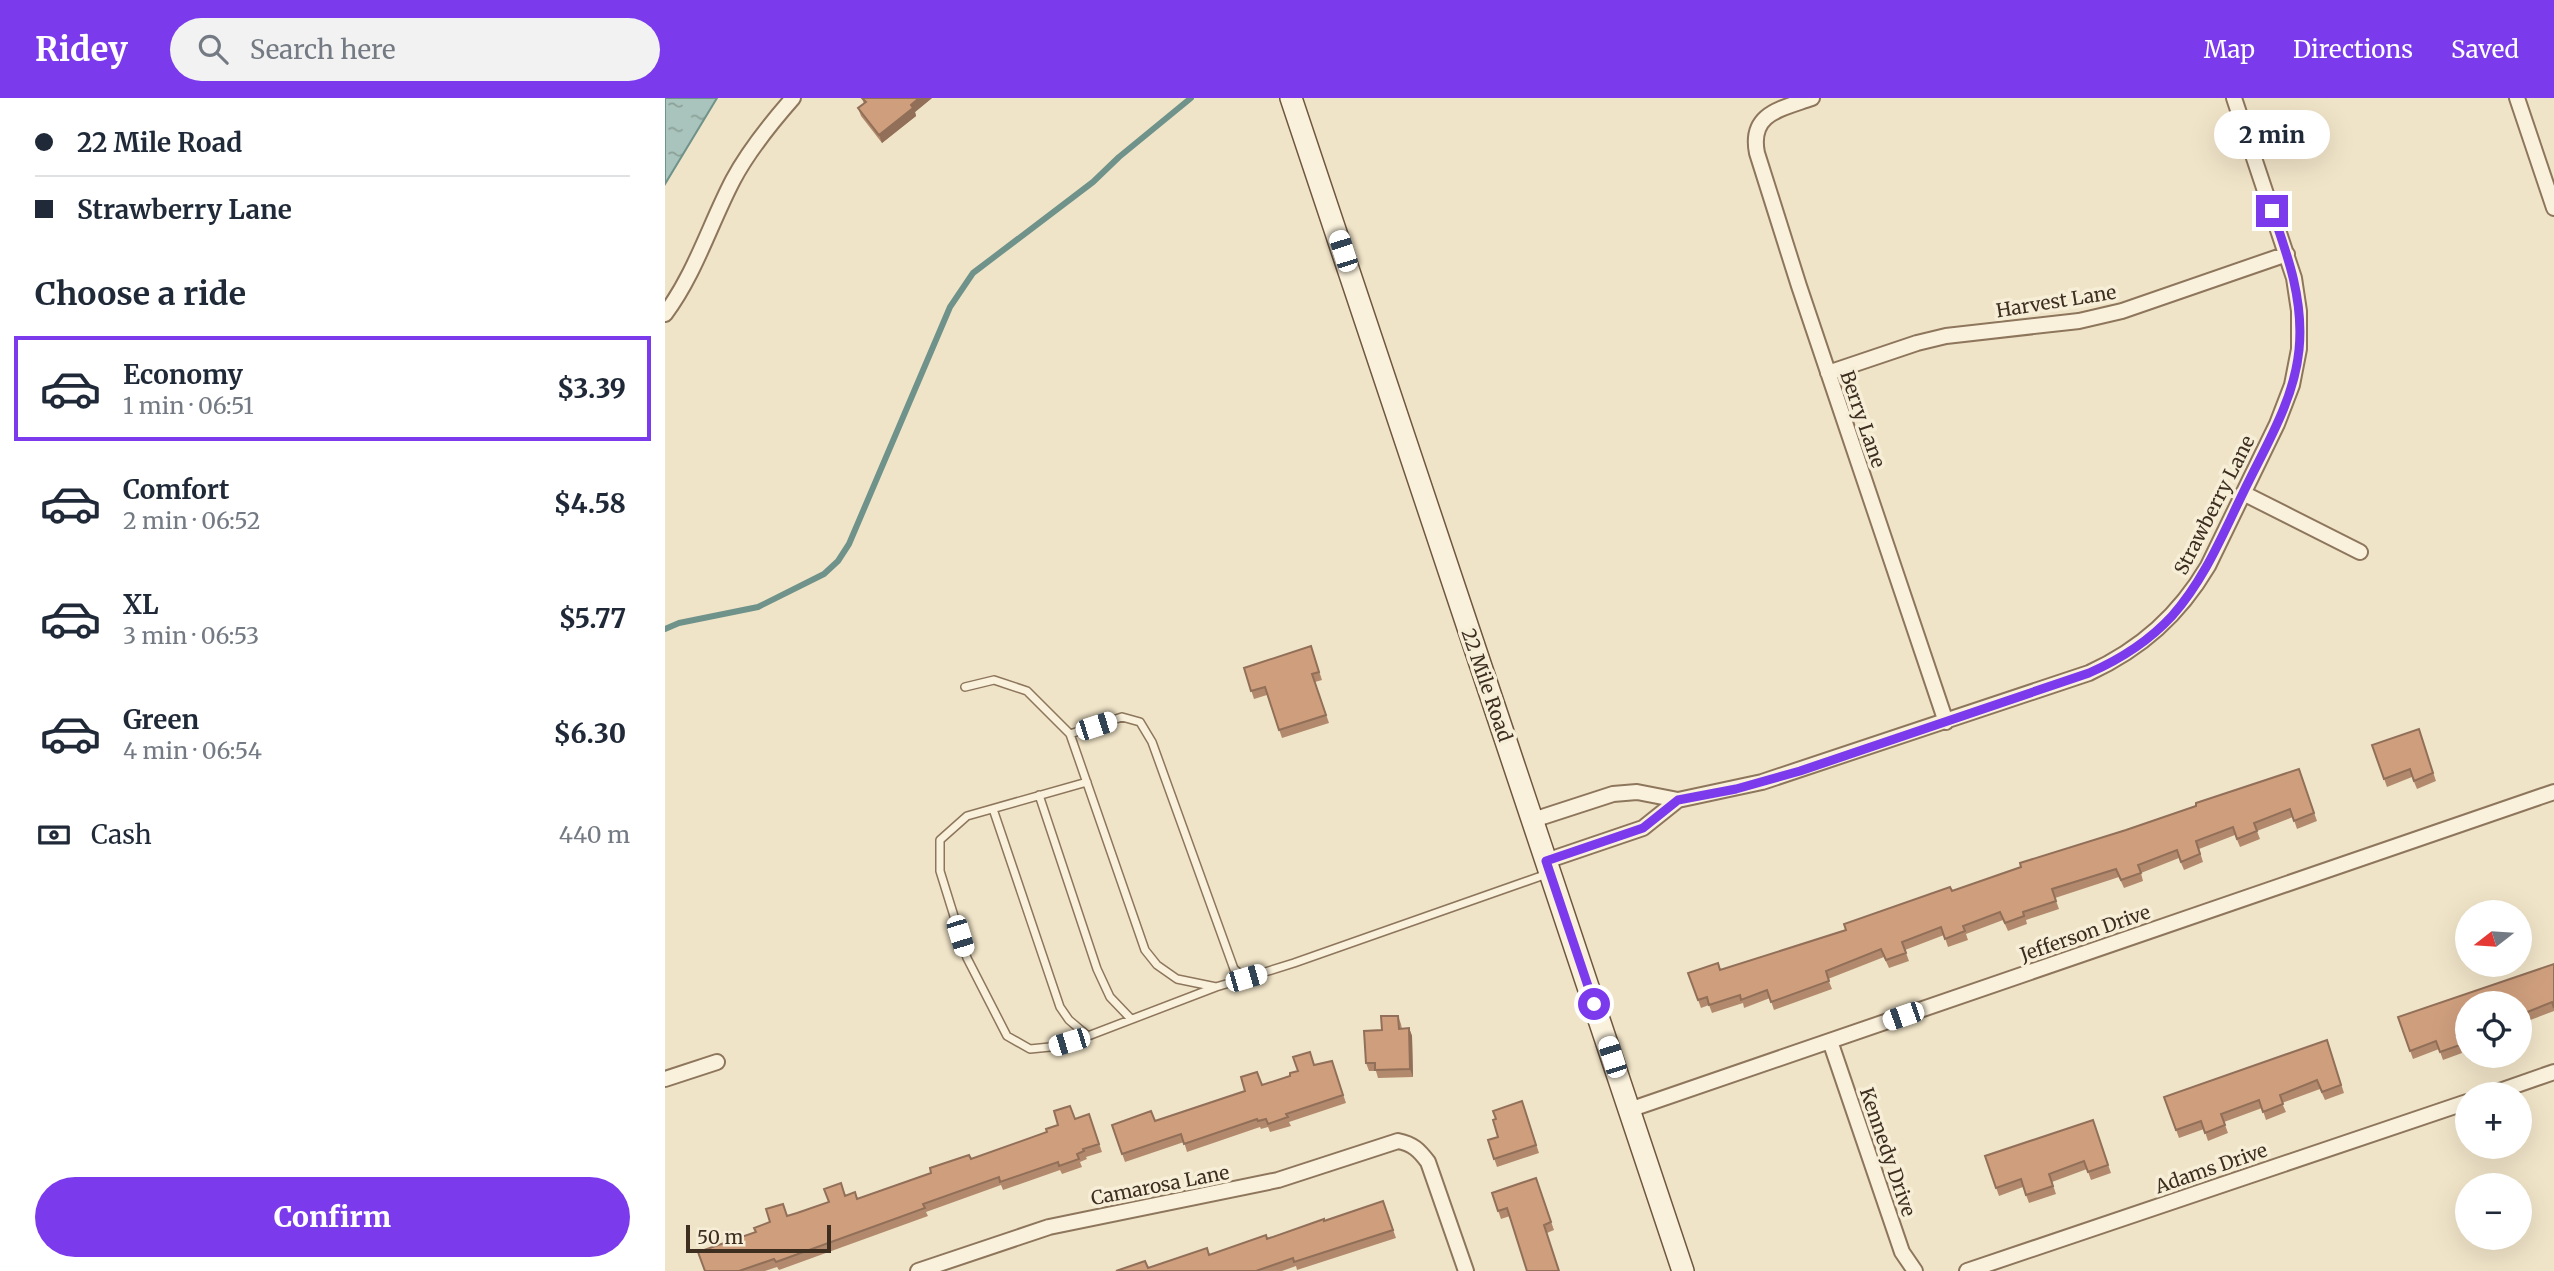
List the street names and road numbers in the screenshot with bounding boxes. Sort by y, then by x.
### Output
street label: Harvest Lane [1994,280,2118,322]
street label: Berry Lane [1835,367,1891,471]
street label: Strawberry Lane [2169,431,2259,579]
street label: 22 Mile Road [1456,625,1518,745]
street label: Jefferson Drive [2016,900,2153,967]
street label: Kennedy Drive [1855,1084,1921,1220]
street label: Adams Drive [2151,1138,2270,1199]
street label: Camarosa Lane [1089,1160,1231,1210]

